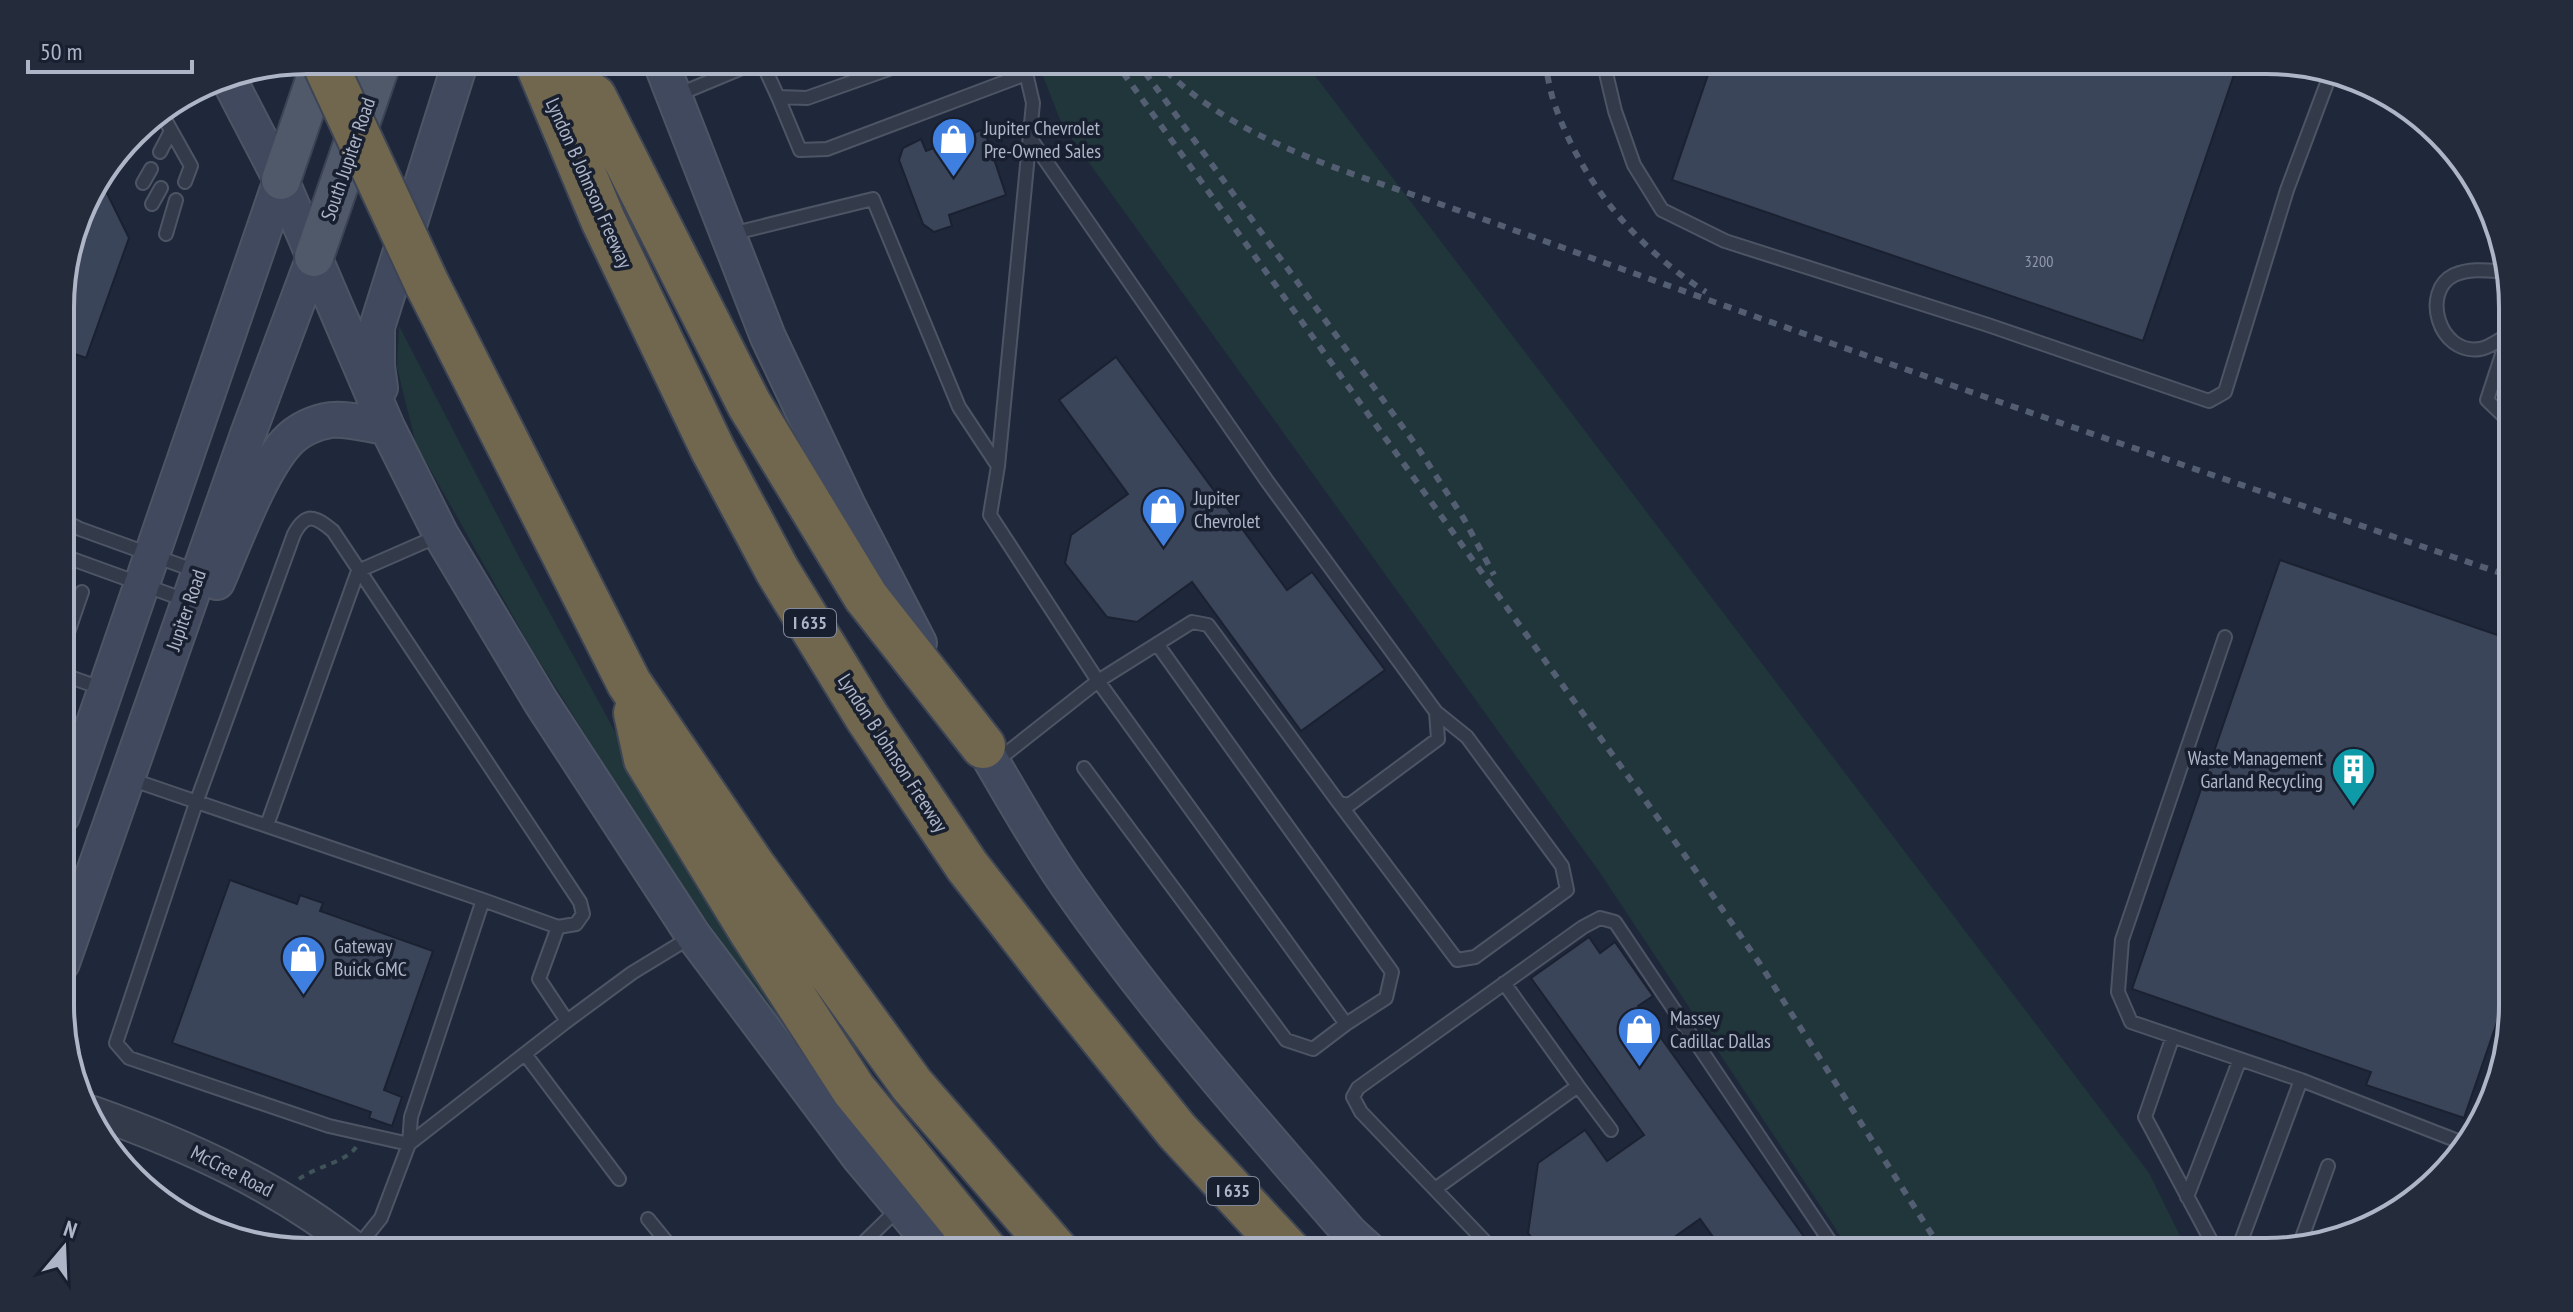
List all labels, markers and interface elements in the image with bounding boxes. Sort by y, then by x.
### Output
scale bar [28,24,192,74]
text: 50 m [40,36,82,67]
street label: South Jupiter Road [315,94,381,224]
street label: Lyndon B Johnson Freeway [540,94,638,273]
shop icon: Jupiter Chevrolet Pre-Owned Sales [929,115,977,178]
place label: Jupiter Chevrolet Pre-Owned Sales [983,115,1101,164]
house number: 3200 [2025,251,2053,271]
place label: Jupiter Chevrolet [1193,485,1261,534]
shop icon: Jupiter Chevrolet [1139,486,1187,549]
street label: Jupiter Road [160,566,212,655]
road number: I 635 [784,609,836,637]
street label: Lyndon B Johnson Freeway [832,669,954,838]
place label: Waste Management Garland Recycling [2188,745,2323,794]
building icon: Waste Management Garland Recycling [2330,745,2378,808]
place label: Gateway Buick GMC [334,933,407,982]
shop icon: Gateway Buick GMC [279,934,327,997]
shop icon: Massey Cadillac Dallas [1615,1005,1663,1068]
place label: Massey Cadillac Dallas [1670,1005,1771,1054]
street label: McCree Road [186,1139,278,1203]
road number: I 635 [1207,1177,1259,1205]
north arrow [24,1208,104,1288]
text: N [60,1214,81,1244]

